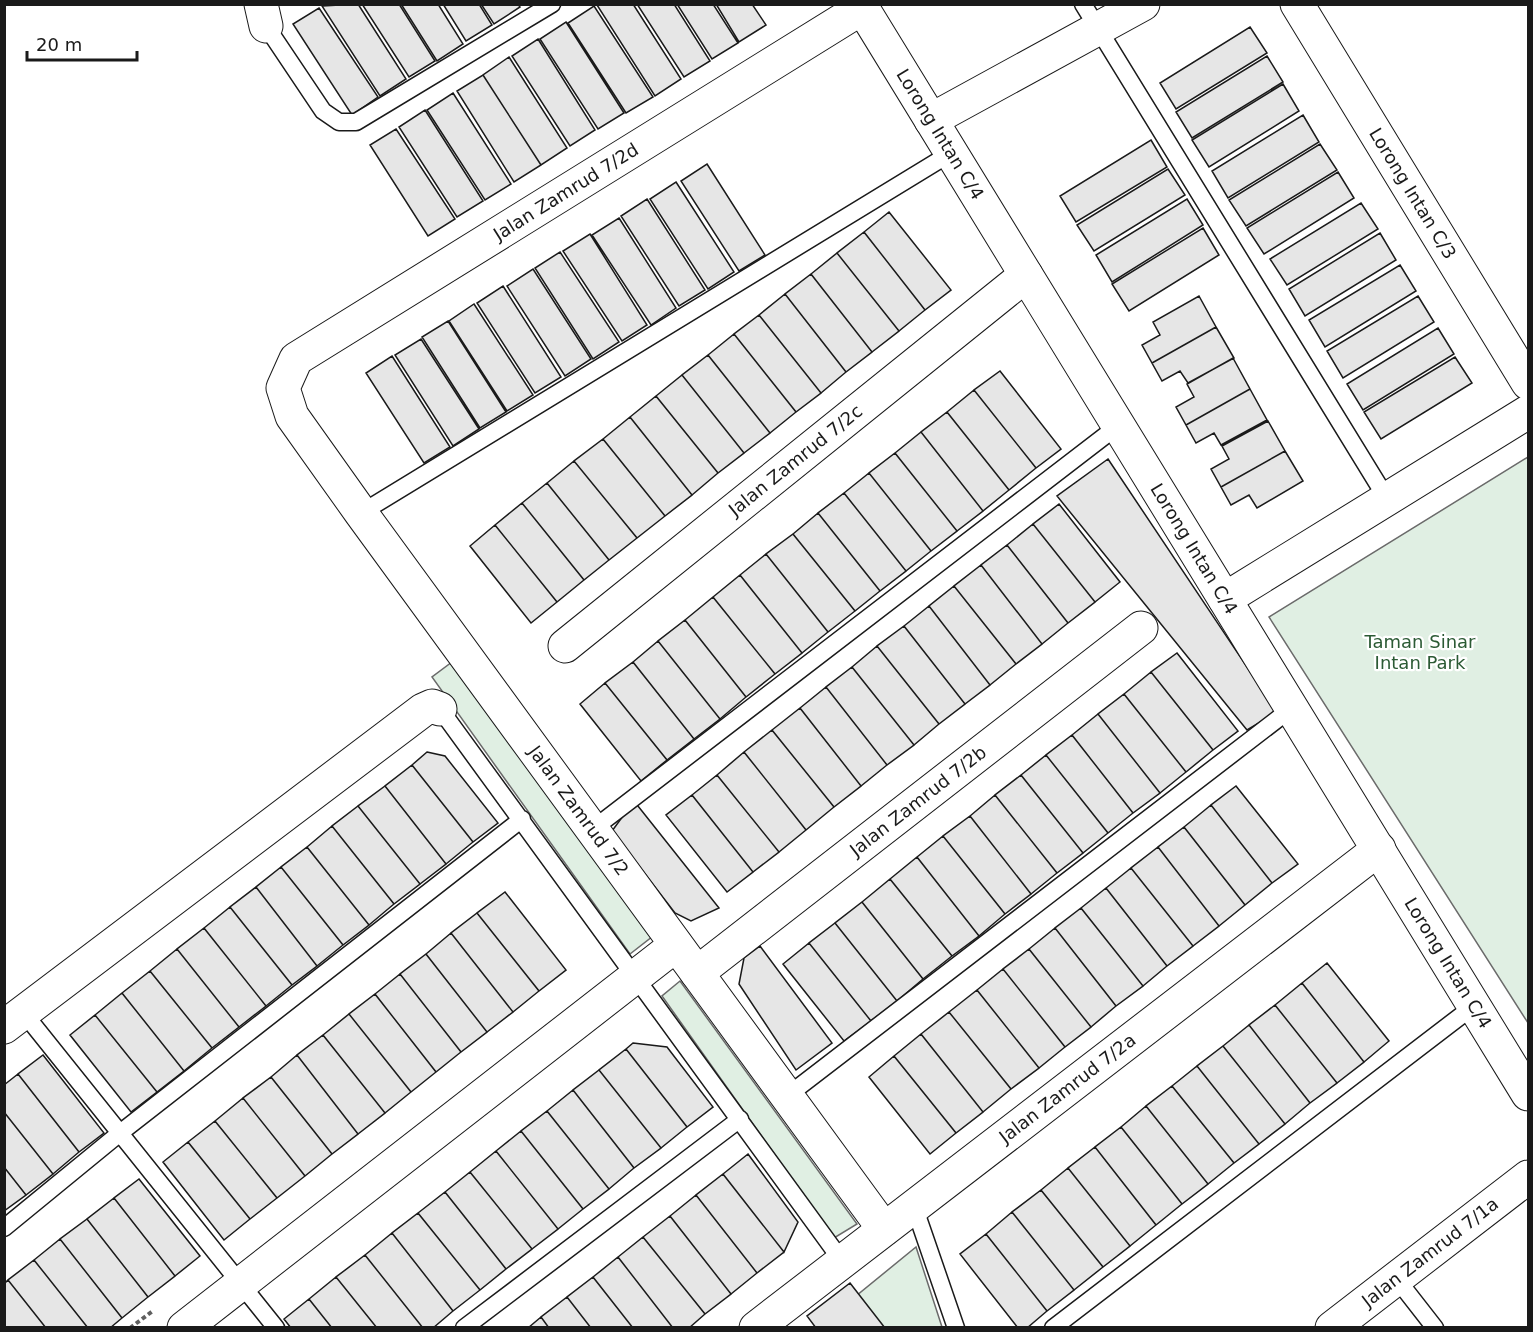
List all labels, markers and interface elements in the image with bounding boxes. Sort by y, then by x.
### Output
scale bar [27,24,136,62]
text: 20 m [36,34,82,55]
street label: Lorong Intan C/4 [892,65,988,203]
street label: Lorong Intan C/3 [1365,124,1461,263]
street label: Jalan Zamrud 7/2d [489,138,642,245]
street label: Jalan Zamrud 7/2c [724,400,866,521]
street label: Lorong Intan C/4 [1146,479,1242,618]
park label: Taman Sinar Intan Park [1363,631,1476,673]
street label: Jalan Zamrud 7/2 [524,741,633,879]
street label: Jalan Zamrud 7/2b [845,741,990,861]
street label: Lorong Intan C/4 [1400,894,1496,1032]
street label: Jalan Zamrud 7/2a [994,1029,1140,1148]
street label: Jalan Zamrud 7/1a [1357,1193,1502,1312]

